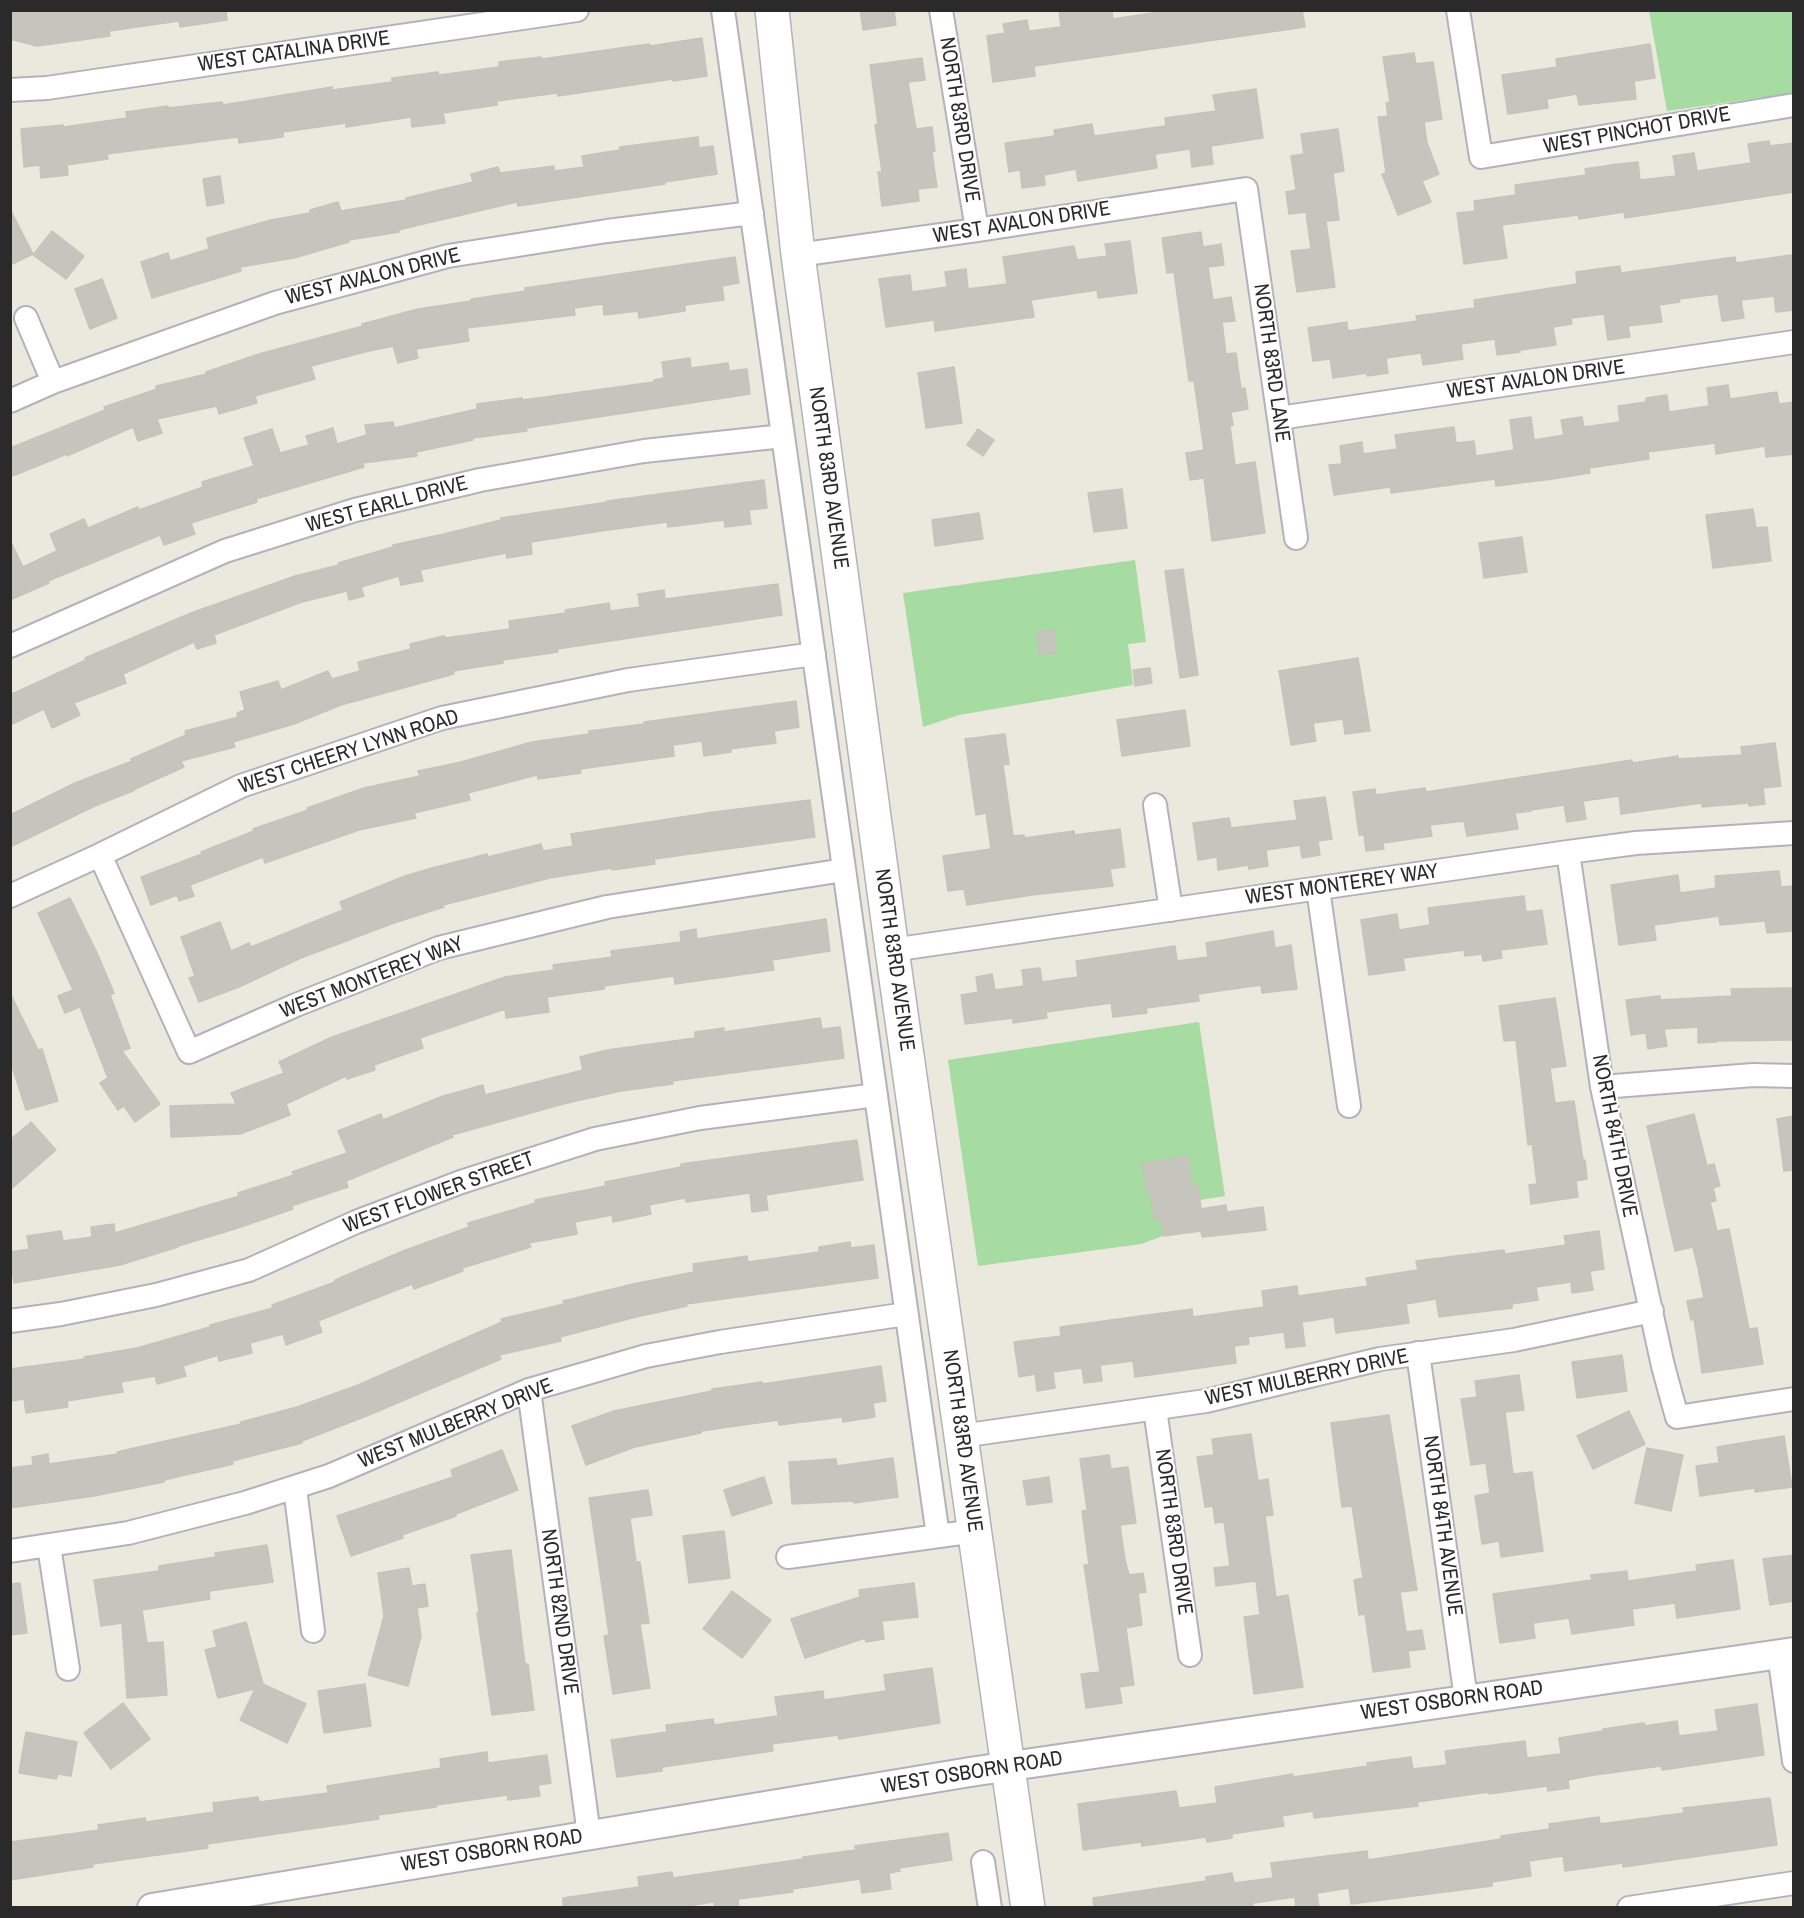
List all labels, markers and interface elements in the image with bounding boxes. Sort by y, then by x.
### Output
street label: WEST CATALINA DRIVE [196,26,392,78]
street label: NORTH 83RD DRIVE [933,35,985,205]
street label: WEST PINCHOT DRIVE [1542,102,1732,160]
street label: WEST AVALON DRIVE [931,197,1113,249]
street label: WEST AVALON DRIVE [283,243,463,311]
street label: NORTH 83RD LANE [1247,282,1295,444]
street label: WEST AVALON DRIVE [1445,355,1627,405]
street label: NORTH 83RD AVENUE [803,385,853,571]
street label: WEST EARLL DRIVE [303,471,471,539]
street label: WEST CHEERY LYNN ROAD [236,704,462,800]
street label: WEST MONTEREY WAY [1244,859,1440,911]
street label: NORTH 83RD AVENUE [869,867,919,1053]
street label: WEST MONTEREY WAY [277,931,467,1025]
street label: NORTH 84TH DRIVE [1586,1052,1642,1220]
street label: WEST FLOWER STREET [340,1147,538,1239]
street label: WEST MULBERRY DRIVE [1203,1344,1411,1412]
street label: NORTH 83RD AVENUE [937,1348,987,1534]
street label: WEST MULBERRY DRIVE [355,1373,557,1475]
street label: NORTH 84TH AVENUE [1417,1434,1467,1618]
street label: NORTH 83RD DRIVE [1149,1447,1197,1617]
street label: NORTH 82ND DRIVE [535,1527,583,1697]
street label: WEST OSBORN ROAD [1359,1676,1545,1726]
street label: WEST OSBORN ROAD [879,1746,1065,1800]
street label: WEST OSBORN ROAD [399,1824,585,1878]

